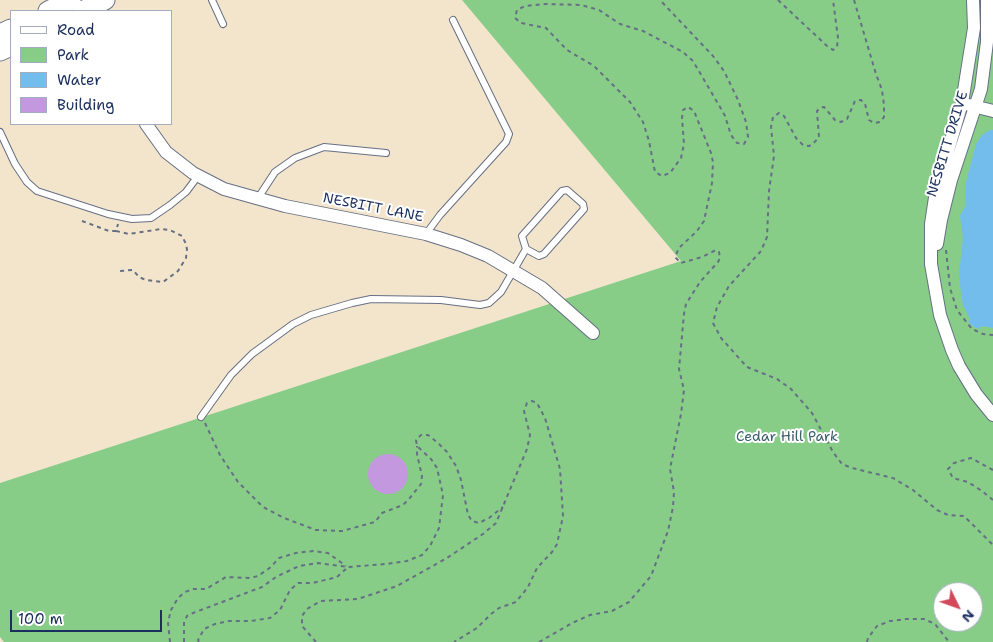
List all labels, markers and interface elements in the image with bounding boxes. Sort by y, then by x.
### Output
legend [10,10,172,125]
text: Road [57,20,95,40]
text: Park [57,45,89,65]
text: Water [57,70,101,90]
street label: NESBITT DRIVE [924,89,972,199]
text: Building [57,95,114,115]
street label: NESBITT LANE [321,190,425,226]
park label: Cedar Hill Park [736,429,838,445]
north arrow [933,582,983,632]
scale bar [12,600,165,632]
text: N [958,606,979,627]
text: 100 m [18,609,63,629]

